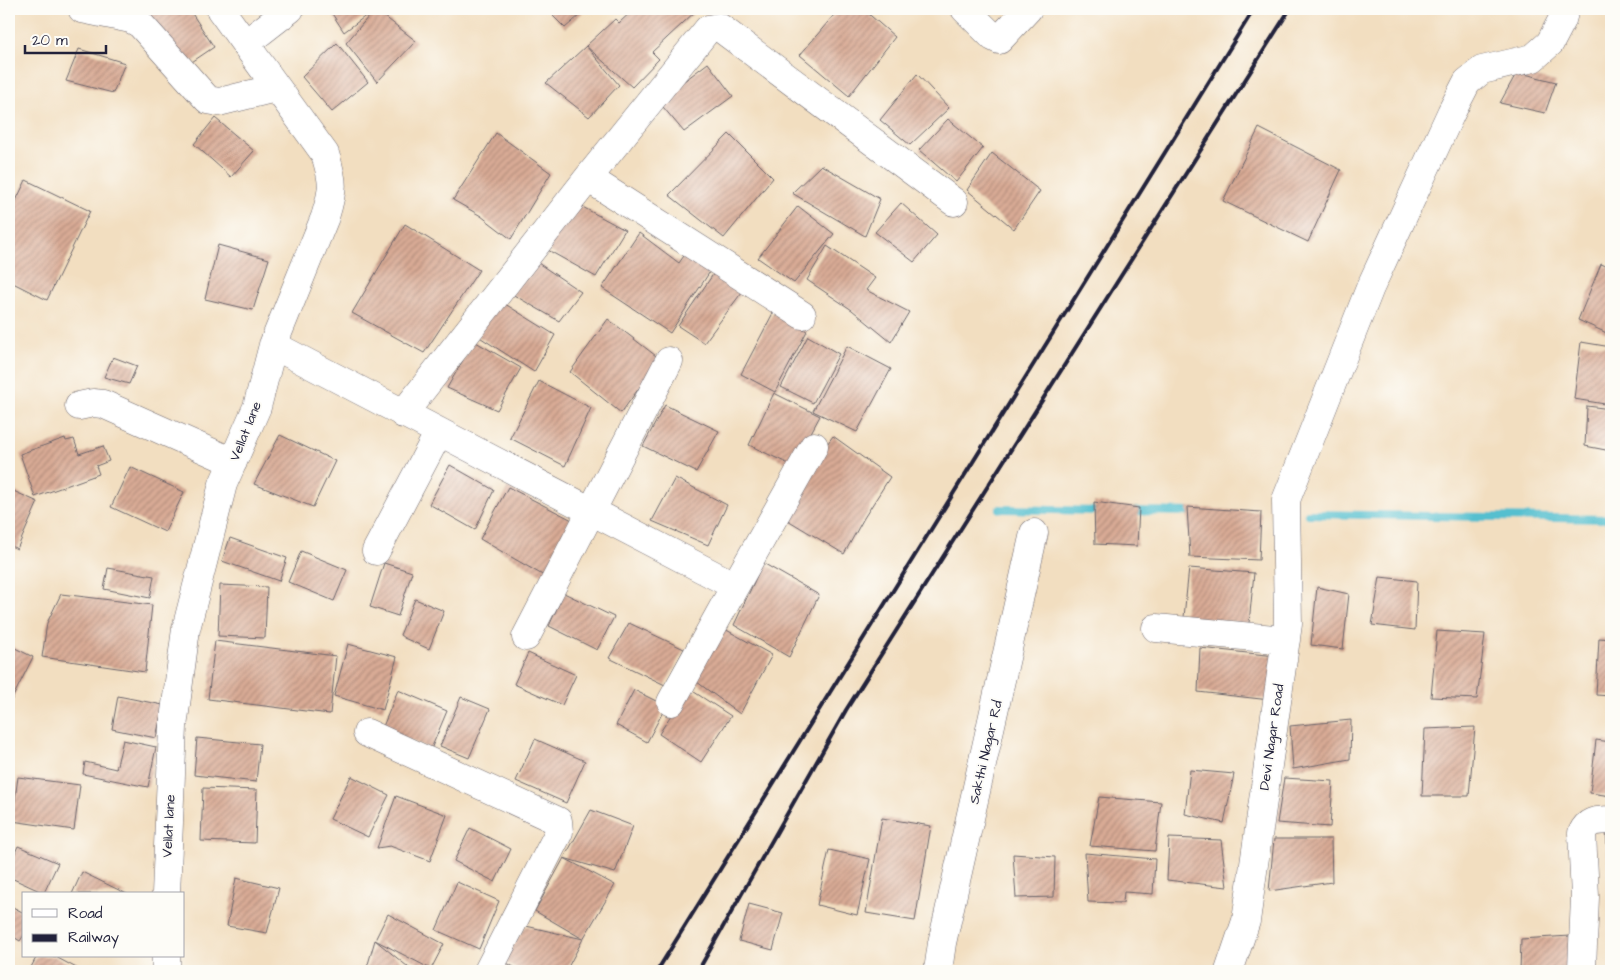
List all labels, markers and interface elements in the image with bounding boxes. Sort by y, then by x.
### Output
scale bar [25,22,106,54]
text: 20 m [32,30,68,51]
street label: Vellat lane [225,398,267,464]
street label: Devi Nagar Road [1255,683,1289,792]
street label: Sakthi Nagar Rd [964,698,1008,806]
street label: Vellat lane [157,794,181,858]
legend [22,892,185,958]
text: Road [68,903,103,924]
text: Railway [68,927,119,949]

